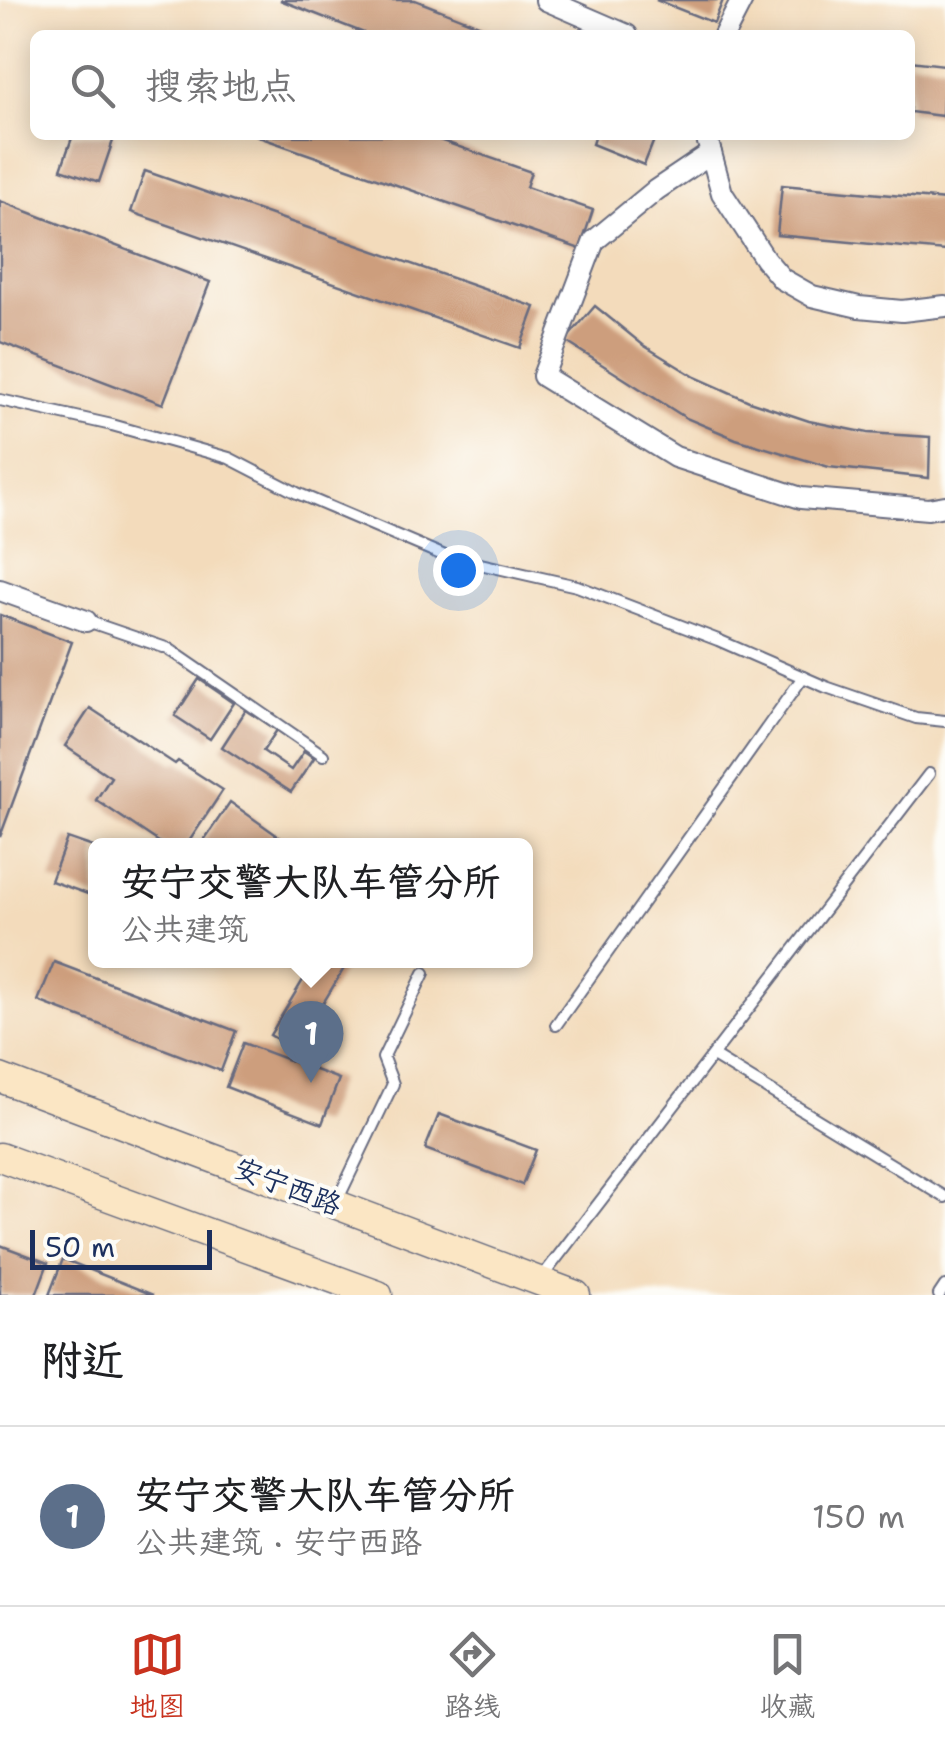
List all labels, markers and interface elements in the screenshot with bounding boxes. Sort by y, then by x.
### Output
search box [30,30,915,140]
icon: search [65,58,120,113]
text: 搜索地点 [145,60,297,111]
your location [433,545,484,596]
popup [88,838,533,968]
text: 安宁交警大队车管分所 [120,856,501,907]
text: 公共建筑 [120,907,249,950]
pin: 1 [278,1000,344,1083]
street label: 安宁西路 [229,1148,347,1224]
scale bar [30,1225,212,1270]
text: 50 m [45,1228,115,1266]
text: 附近 [40,1332,124,1388]
text: 安宁交警大队车管分所 [135,1469,515,1520]
text: 1 [65,1495,80,1538]
text: 150 m [812,1495,905,1538]
text: 公共建筑 · 安宁西路 [135,1520,422,1563]
tab: 地图 [129,1627,186,1725]
tab: 路线 [444,1627,501,1725]
tab: 收藏 [759,1627,816,1725]

